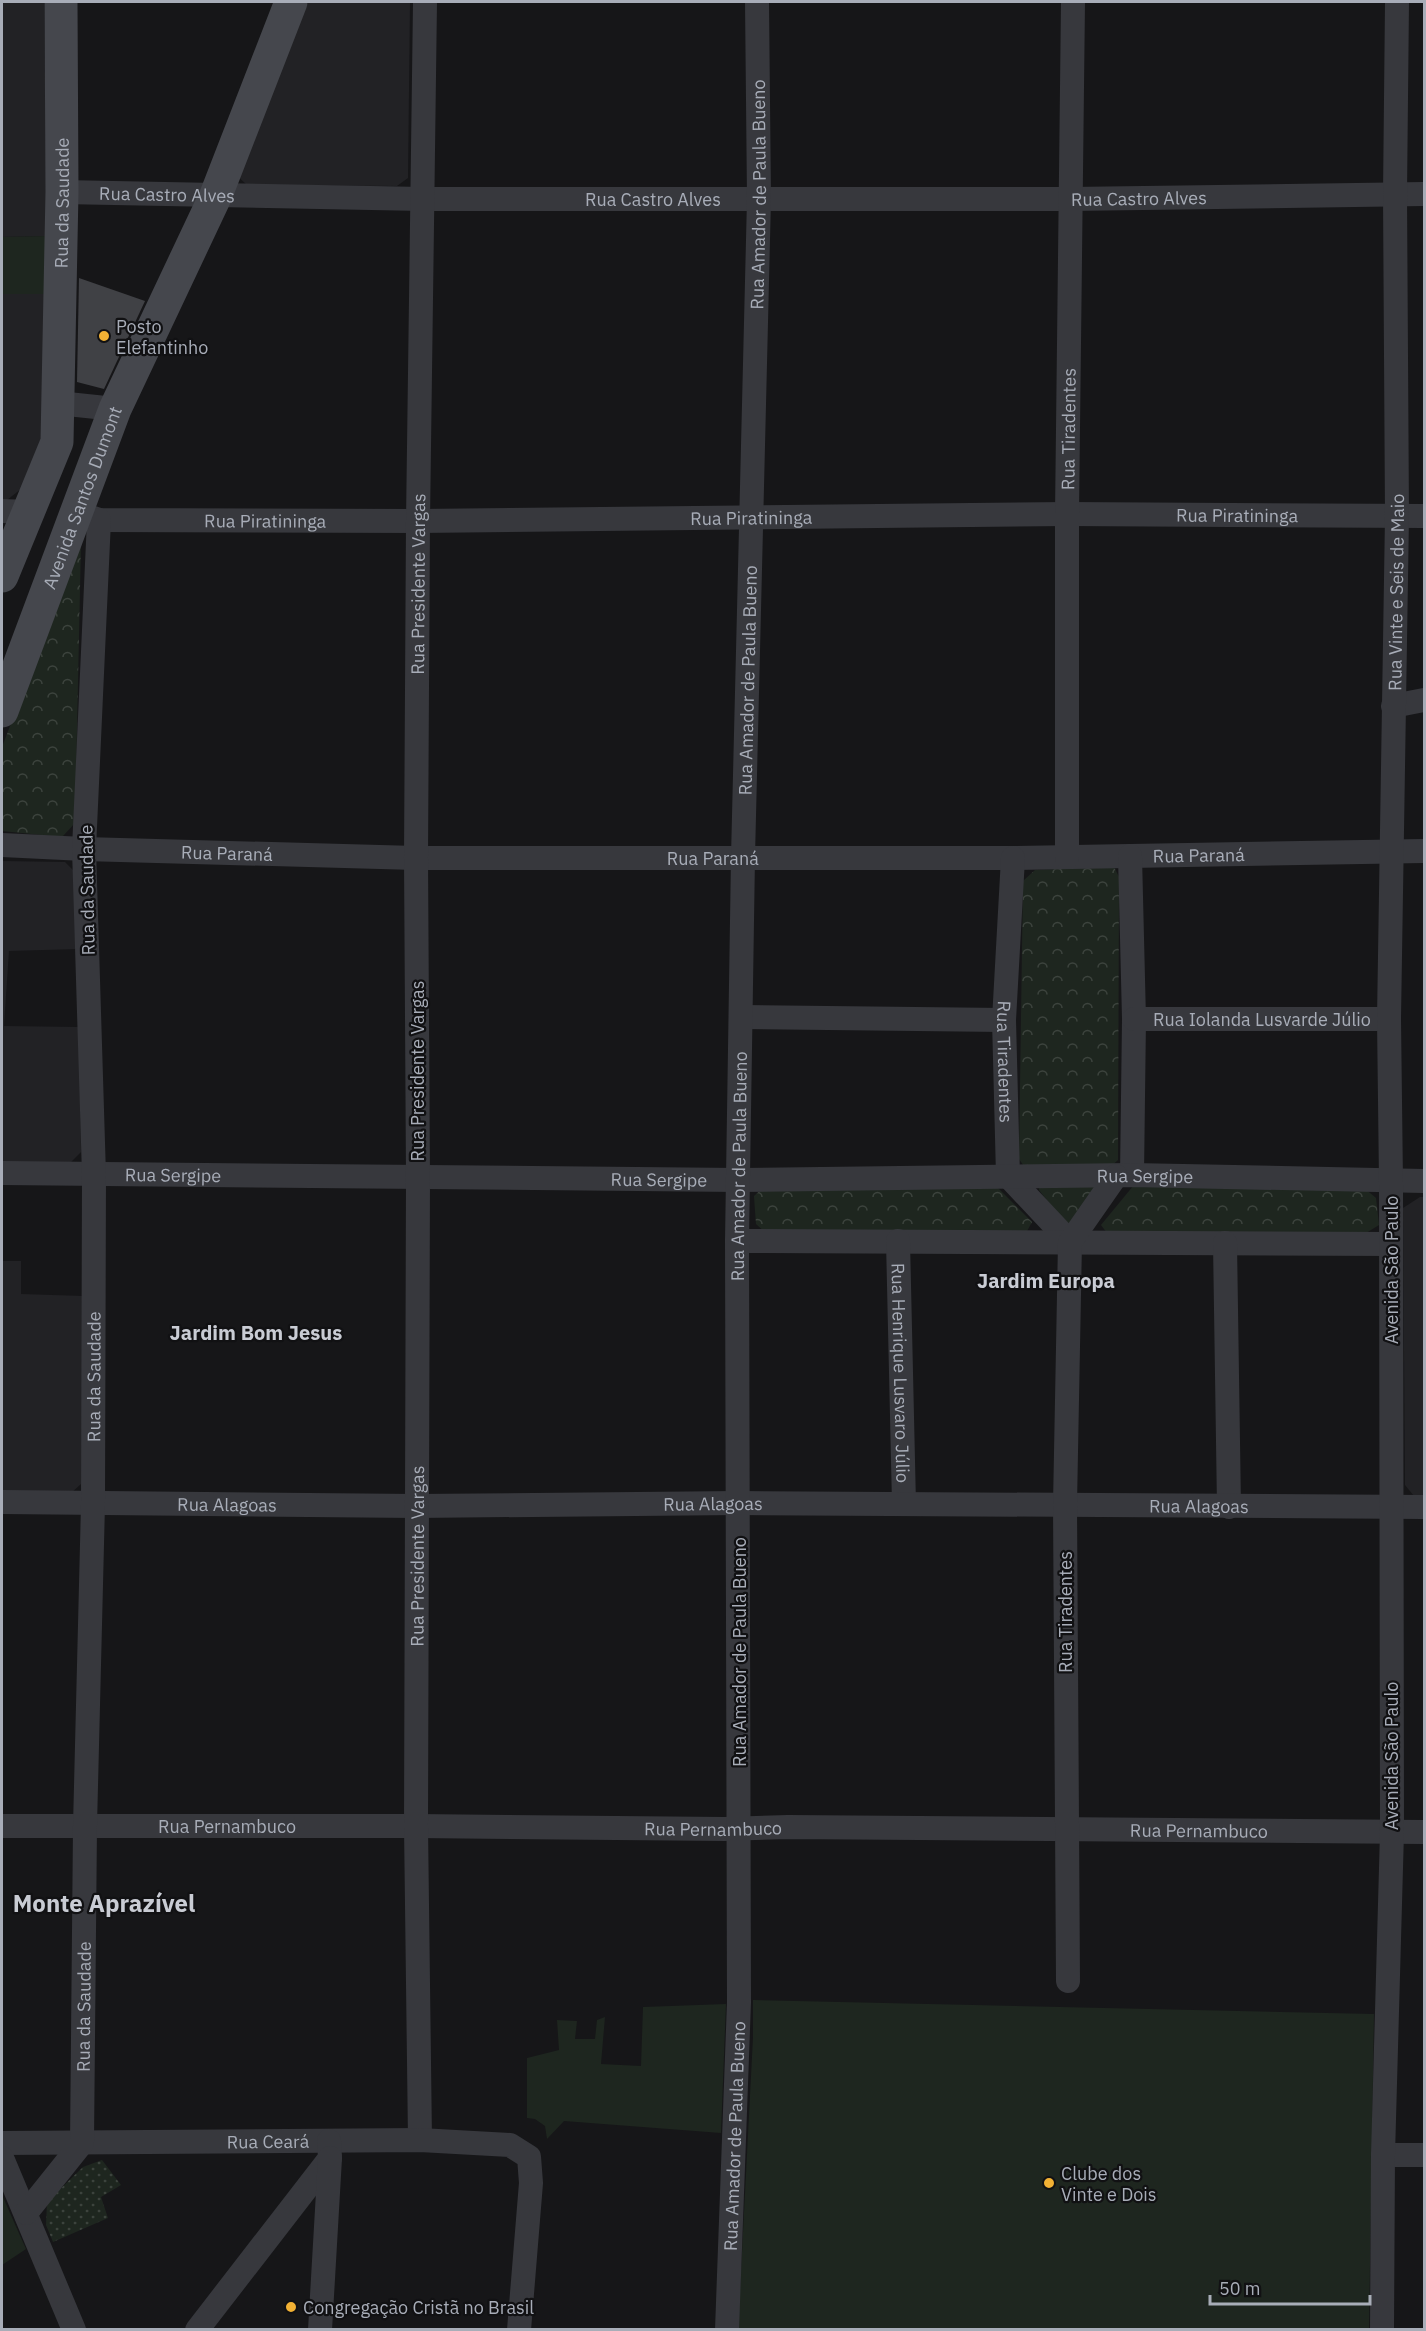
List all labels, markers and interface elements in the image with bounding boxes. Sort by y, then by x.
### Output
street label: Rua Amador de Paula Bueno [745,79,771,310]
street label: Rua da Saudade [49,137,74,268]
street label: Rua Castro Alves [99,181,235,207]
street label: Rua Castro Alves [1071,186,1207,210]
street label: Rua Castro Alves [585,188,721,211]
place label: Posto Elefantinho [116,315,208,359]
marker: Posto Elefantinho [97,329,111,343]
street label: Rua Tiradentes [1056,368,1080,490]
street label: Avenida Santos Dumont [37,403,127,592]
street label: Rua Presidente Vargas [406,493,430,675]
street label: Rua Vinte e Seis de Maio [1383,494,1409,691]
street label: Rua Piratininga [1176,503,1299,527]
street label: Rua Piratininga [690,505,813,530]
street label: Rua Piratininga [204,509,327,532]
street label: Rua Amador de Paula Bueno [733,565,762,796]
street label: Rua da Saudade [74,824,100,955]
street label: Rua Paraná [181,840,274,866]
street label: Rua Paraná [1153,843,1245,867]
street label: Rua Paraná [667,847,759,870]
street label: Rua Presidente Vargas [406,981,429,1161]
street label: Rua Tiradentes [992,1000,1018,1123]
street label: Rua Iolanda Lusvarde Júlio [1153,1008,1371,1031]
street label: Rua Amador de Paula Bueno [725,1051,751,1281]
street label: Rua Sergipe [125,1163,221,1187]
street label: Rua Sergipe [1097,1163,1194,1188]
street label: Rua Sergipe [611,1167,707,1191]
street label: Avenida São Paulo [1380,1196,1403,1344]
street label: Rua Henrique Lusvaro Júlio [887,1263,915,1483]
district label: Jardim Europa [977,1267,1115,1294]
street label: Rua da Saudade [82,1311,105,1442]
district label: Jardim Bom Jesus [170,1319,342,1346]
street label: Rua Presidente Vargas [405,1465,429,1647]
street label: Rua Alagoas [663,1491,763,1515]
street label: Rua Alagoas [177,1492,277,1516]
street label: Rua Alagoas [1149,1494,1249,1517]
street label: Rua Amador de Paula Bueno [728,1537,751,1767]
street label: Rua Tiradentes [1054,1551,1077,1673]
street label: Avenida São Paulo [1380,1682,1403,1830]
street label: Rua Pernambuco [158,1815,296,1838]
street label: Rua Pernambuco [644,1816,782,1841]
street label: Rua Pernambuco [1130,1818,1268,1842]
district label: Monte Aprazível [13,1887,195,1919]
street label: Rua da Saudade [71,1941,95,2072]
street label: Rua Amador de Paula Bueno [718,2021,750,2252]
street label: Rua Ceará [227,2129,310,2153]
place label: Clube dos Vinte e Dois [1061,2162,1157,2206]
marker: Clube dos Vinte e Dois [1042,2176,1056,2190]
scale bar [1210,2268,1370,2306]
text: 50 m [1219,2277,1261,2300]
place label: Congregação Cristã no Brasil [303,2296,534,2319]
marker: Congregação Cristã no Brasil [284,2300,298,2314]

